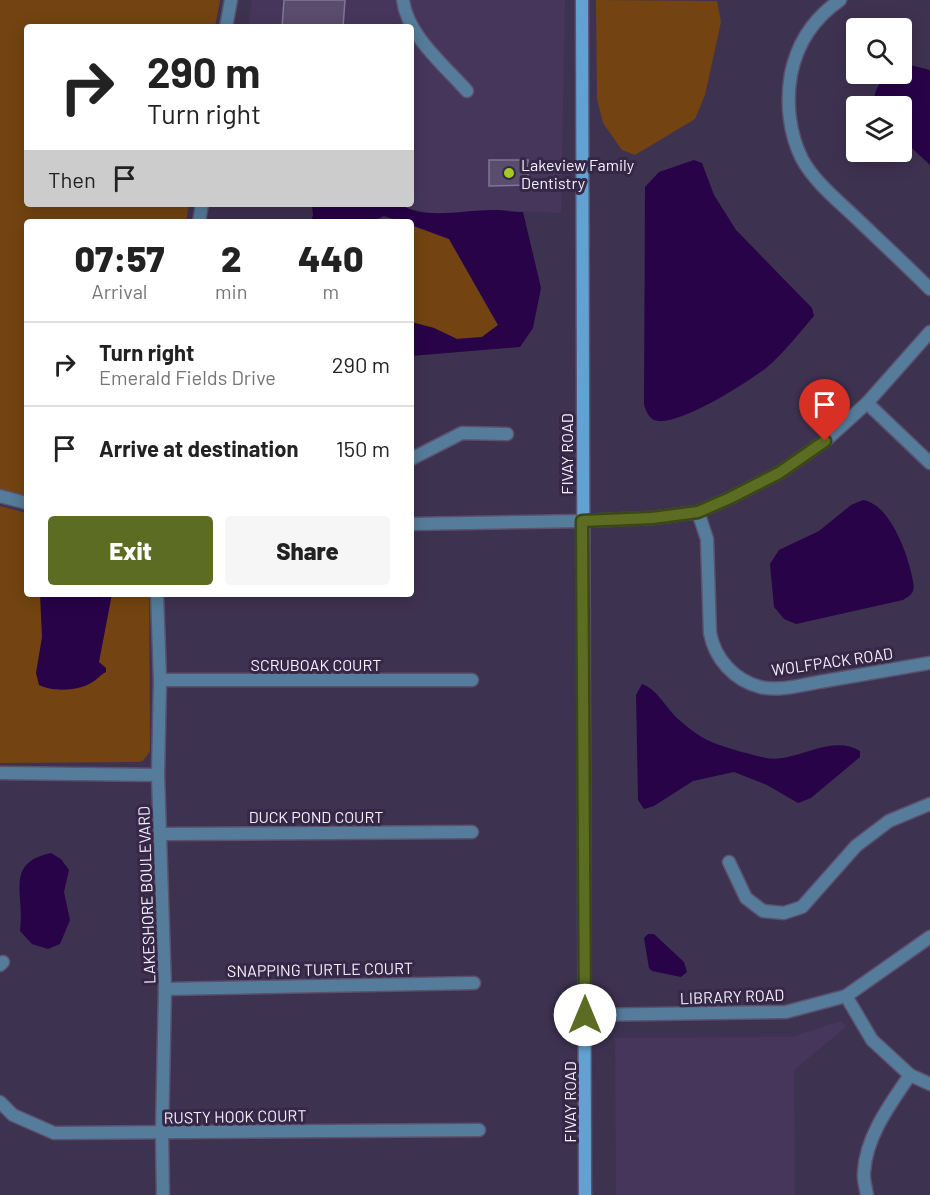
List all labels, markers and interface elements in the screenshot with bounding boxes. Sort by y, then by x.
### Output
map controls [846,18,912,162]
button: search [846,18,912,84]
text: 290 m [147,46,260,96]
icon: right [48,48,126,126]
button: layers [846,96,912,162]
text: Turn right [147,97,261,129]
place label: Lakeview Family Dentistry [521,155,635,192]
icon: arrive [108,162,141,195]
text: Then [48,166,96,192]
marker: Lakeview Family Dentistry [502,166,516,180]
text: 07:57 [75,236,165,279]
text: 2 [221,236,241,279]
text: 440 [298,236,363,279]
text: Arrival [92,279,147,303]
text: min [215,279,247,303]
text: m [322,279,339,303]
text: Turn right [99,339,194,365]
icon: right [48,348,81,381]
text: 290 m [332,351,390,377]
text: Emerald Fields Drive [99,365,276,389]
pin [799,379,850,441]
icon: arrive [808,388,841,421]
street label: FIVAY ROAD [557,413,576,495]
icon: arrive [48,432,81,465]
text: Arrive at destination [99,435,298,461]
text: 150 m [336,435,390,461]
button: Exit [48,516,213,585]
button: Share [225,516,390,585]
street label: WOLFPACK ROAD [770,643,894,679]
street label: SCRUBOAK COURT [251,655,381,674]
street label: LAKESHORE BOULEVARD [133,806,159,984]
street label: DUCK POND COURT [249,807,383,826]
street label: SNAPPING TURTLE COURT [227,958,413,980]
position arrow [553,983,617,1047]
street label: LIBRARY ROAD [679,985,785,1007]
street label: FIVAY ROAD [560,1061,579,1143]
street label: RUSTY HOOK COURT [163,1105,307,1127]

